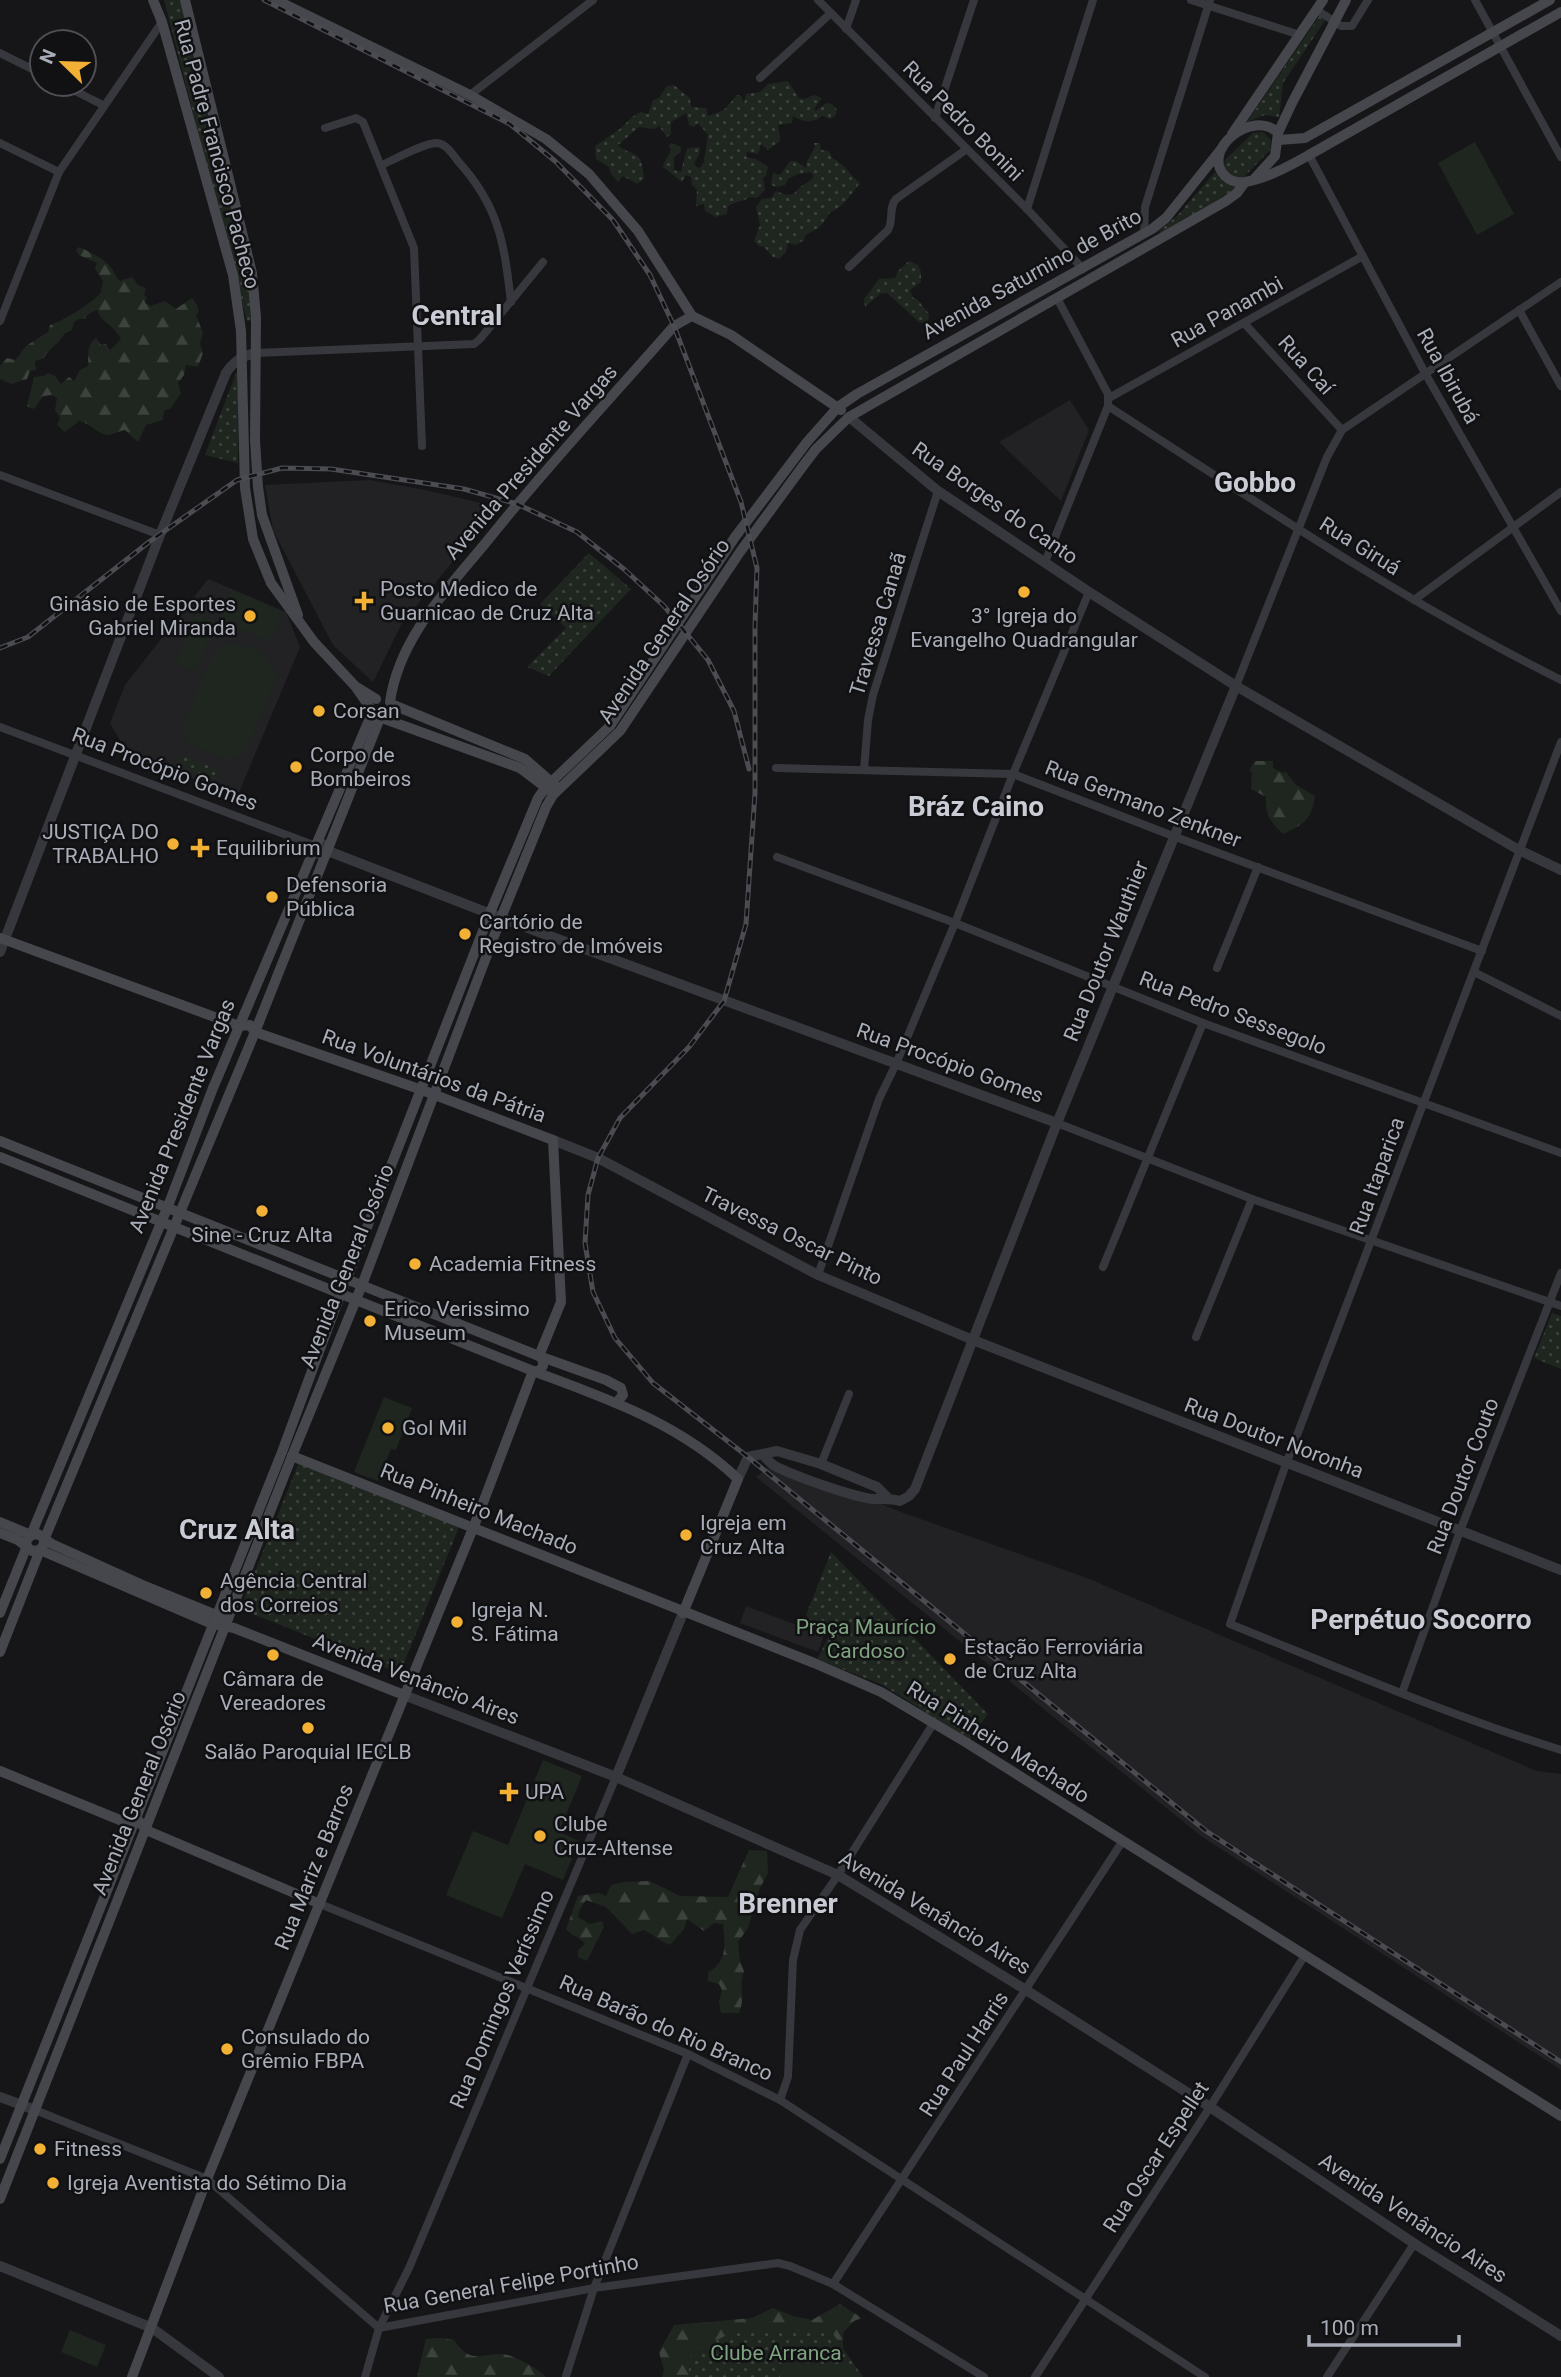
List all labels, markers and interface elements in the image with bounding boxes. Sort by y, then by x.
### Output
street label: Rua Padre Francisco Pacheco [169,17,265,291]
north arrow [28,28,98,98]
text: N [35,46,61,67]
street label: Rua Pedro Bonini [898,56,1028,186]
street label: Avenida Saturnino de Brito [918,204,1146,344]
street label: Rua Panambi [1167,271,1287,353]
district label: Central [412,299,502,332]
street label: Rua Ibirubá [1412,324,1484,428]
street label: Rua Caí [1273,330,1339,400]
street label: Avenida Presidente Vargas [440,360,622,564]
street label: Rua Borges do Canto [908,437,1082,569]
district label: Gobbo [1214,466,1296,499]
street label: Rua Giruá [1315,512,1405,580]
street label: Avenida General Osório [593,534,735,728]
street label: Travessa Canaã [845,549,911,699]
place label: Posto Medico de Guarnicao de Cruz Alta [380,577,594,625]
marker: 3° Igreja do Evangelho Quadrangular [1016,584,1032,600]
marker: Posto Medico de Guarnicao de Cruz Alta [354,591,374,611]
place label: Ginásio de Esportes Gabriel Miranda [49,592,236,640]
place label: 3° Igreja do Evangelho Quadrangular [910,604,1138,652]
marker: Ginásio de Esportes Gabriel Miranda [242,608,258,624]
place label: Corsan [333,699,400,723]
marker: Corsan [311,703,327,719]
street label: Rua Procópio Gomes [69,722,261,816]
place label: Corpo de Bombeiros [310,743,411,791]
street label: Rua Germano Zenkner [1042,756,1244,852]
marker: Corpo de Bombeiros [288,759,304,775]
district label: Bráz Caino [908,790,1044,823]
place label: JUSTIÇA DO TRABALHO [42,820,159,868]
marker: JUSTIÇA DO TRABALHO [165,836,181,852]
place label: Equilibrium [216,836,321,860]
marker: Equilibrium [190,838,210,858]
street label: Rua Doutor Wauthier [1059,857,1153,1045]
place label: Defensoria Pública [286,873,387,921]
marker: Defensoria Pública [264,889,280,905]
place label: Cartório de Registro de Imóveis [479,910,663,958]
marker: Cartório de Registro de Imóveis [457,926,473,942]
street label: Rua Pedro Sessegolo [1136,966,1330,1060]
street label: Avenida Presidente Vargas [124,996,240,1236]
street label: Rua Procópio Gomes [853,1018,1047,1108]
street label: Rua Voluntários da Pátria [319,1024,549,1128]
street label: Rua Itaparica [1345,1114,1409,1238]
street label: Avenida General Osório [295,1161,399,1371]
street label: Travessa Oscar Pinto [698,1182,886,1290]
marker: Sine - Cruz Alta [254,1203,270,1219]
place label: Sine - Cruz Alta [191,1223,333,1247]
place label: Academia Fitness [429,1252,596,1276]
marker: Academia Fitness [407,1256,423,1272]
place label: Erico Verissimo Museum [384,1297,530,1345]
marker: Erico Verissimo Museum [362,1313,378,1329]
street label: Rua Doutor Noronha [1181,1393,1367,1483]
street label: Rua Doutor Couto [1422,1395,1504,1557]
place label: Gol Mil [402,1416,467,1440]
marker: Gol Mil [380,1420,396,1436]
street label: Rua Pinheiro Machado [377,1458,581,1560]
place label: Igreja em Cruz Alta [700,1511,787,1559]
district label: Cruz Alta [179,1513,295,1546]
marker: Igreja em Cruz Alta [678,1527,694,1543]
place label: Agência Central dos Correios [220,1569,367,1617]
marker: Agência Central dos Correios [198,1585,214,1601]
place label: Igreja N. S. Fátima [471,1598,559,1646]
district label: Perpétuo Socorro [1310,1603,1532,1636]
marker: Igreja N. S. Fátima [449,1614,465,1630]
park label: Praça Maurício Cardoso [796,1615,936,1663]
street label: Avenida Venâncio Aires [309,1629,523,1729]
place label: Estação Ferroviária de Cruz Alta [964,1635,1143,1683]
marker: Câmara de Vereadores [265,1647,281,1663]
marker: Estação Ferroviária de Cruz Alta [942,1651,958,1667]
place label: Câmara de Vereadores [220,1667,326,1715]
street label: Rua Pinheiro Machado [902,1676,1094,1808]
street label: Avenida General Osório [87,1688,191,1898]
marker: Salão Paroquial IECLB [300,1720,316,1736]
place label: Salão Paroquial IECLB [204,1740,412,1764]
place label: UPA [525,1780,564,1804]
street label: Rua Mariz e Barros [270,1781,358,1953]
marker: UPA [499,1782,519,1802]
place label: Clube Cruz-Altense [554,1812,673,1860]
marker: Clube Cruz-Altense [532,1828,548,1844]
street label: Avenida Venâncio Aires [835,1846,1035,1980]
street label: Rua Domingos Veríssimo [445,1886,559,2112]
district label: Brenner [738,1887,838,1920]
street label: Rua Barão do Rio Branco [556,1970,776,2086]
street label: Rua Paul Harris [915,1987,1013,2121]
place label: Consulado do Grêmio FBPA [241,2025,370,2073]
marker: Consulado do Grêmio FBPA [219,2041,235,2057]
street label: Rua Oscar Espellet [1098,2077,1214,2237]
place label: Fitness [54,2137,122,2161]
marker: Fitness [32,2141,48,2157]
street label: Avenida Venâncio Aires [1315,2148,1511,2288]
place label: Igreja Aventista do Sétimo Dia [67,2171,347,2195]
marker: Igreja Aventista do Sétimo Dia [45,2175,61,2191]
street label: Rua General Felipe Portinho [382,2250,640,2318]
scale bar [1309,2304,1460,2348]
text: 100 m [1320,2316,1379,2340]
park label: Clube Arranca [710,2341,842,2365]

